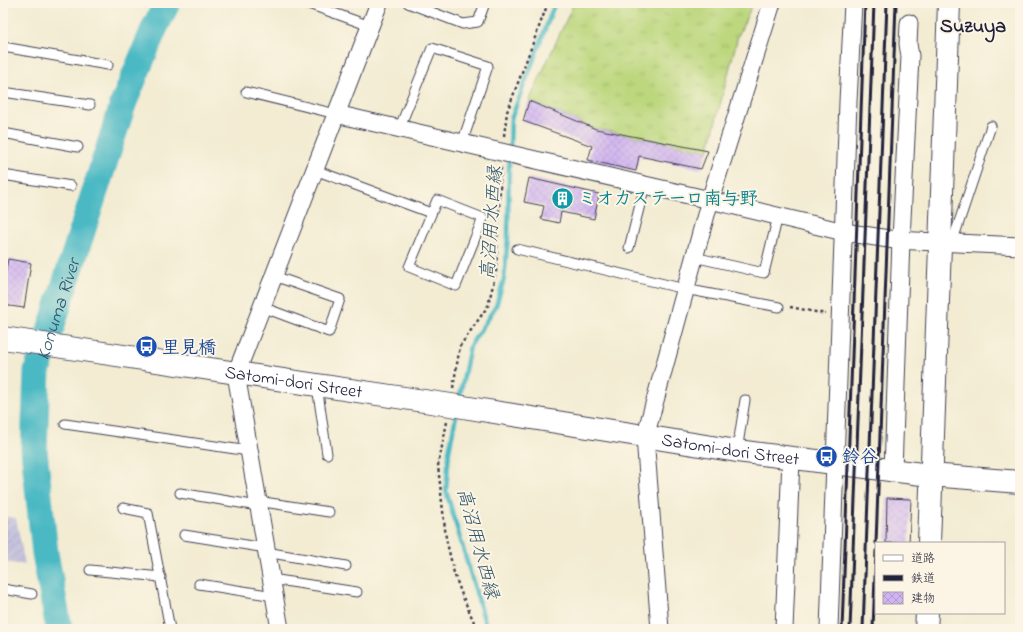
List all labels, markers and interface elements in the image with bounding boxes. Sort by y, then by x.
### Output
district label: Suzuya [940,13,1006,43]
water label: 高沼用水西縁 [475,163,510,281]
building icon: ミオカステーロ南与野 [549,185,575,211]
place label: ミオカステーロ南与野 [578,187,758,213]
water label: Konuma River [30,254,89,364]
bus stop icon: 里見橋 [133,334,159,360]
place label: 里見橋 [162,336,216,362]
street label: Satomi-dori Street [223,360,364,407]
street label: Satomi-dori Street [659,428,801,474]
bus stop icon: 鈴谷 [814,443,840,469]
place label: 鈴谷 [842,445,878,471]
water label: 高沼用水西縁 [449,485,505,604]
legend [875,542,1005,614]
text: 道路 [911,550,935,568]
text: 鉄道 [911,570,935,588]
text: 建物 [911,590,935,608]

